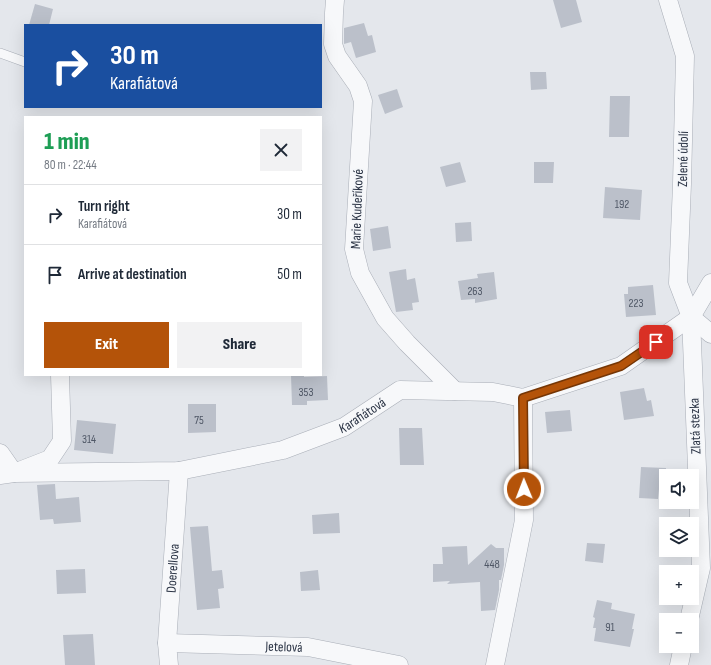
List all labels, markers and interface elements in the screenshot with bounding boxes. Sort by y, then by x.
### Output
text: 30 m [110,39,159,72]
icon: right [44,40,96,92]
text: Karafiátová [110,73,178,94]
text: 1 min [44,127,90,156]
button: close [260,129,302,171]
street label: Zelené údolí [674,130,692,187]
text: 80 m · 22:44 [44,157,97,173]
street label: Marie Kudeříkové [347,169,367,249]
text: Turn right [78,197,130,216]
house number: 192 [615,197,629,212]
icon: right [44,204,66,226]
text: 30 m [277,205,302,224]
text: Karafiátová [78,216,127,232]
icon: arrive [44,264,66,286]
text: Arrive at destination [78,265,187,284]
text: 50 m [277,265,302,284]
house number: 263 [467,284,483,299]
house number: 223 [629,296,643,311]
button: Exit [44,322,169,368]
button: Share [177,322,302,368]
pin [639,325,673,359]
icon: arrive [645,331,667,353]
house number: 353 [299,385,313,400]
street label: Karafiátová [336,393,389,437]
street label: Zlatá stezka [686,398,704,454]
house number: 75 [194,413,204,428]
house number: 314 [82,432,96,447]
position arrow [503,468,545,510]
map controls [659,469,699,653]
button: sound [659,469,699,509]
button: layers [659,517,699,557]
street label: Doerellova [162,543,182,593]
house number: 448 [484,557,500,572]
button: + [659,565,699,605]
button: − [659,613,699,653]
house number: 91 [605,620,616,635]
street label: Jetelová [264,637,303,655]

